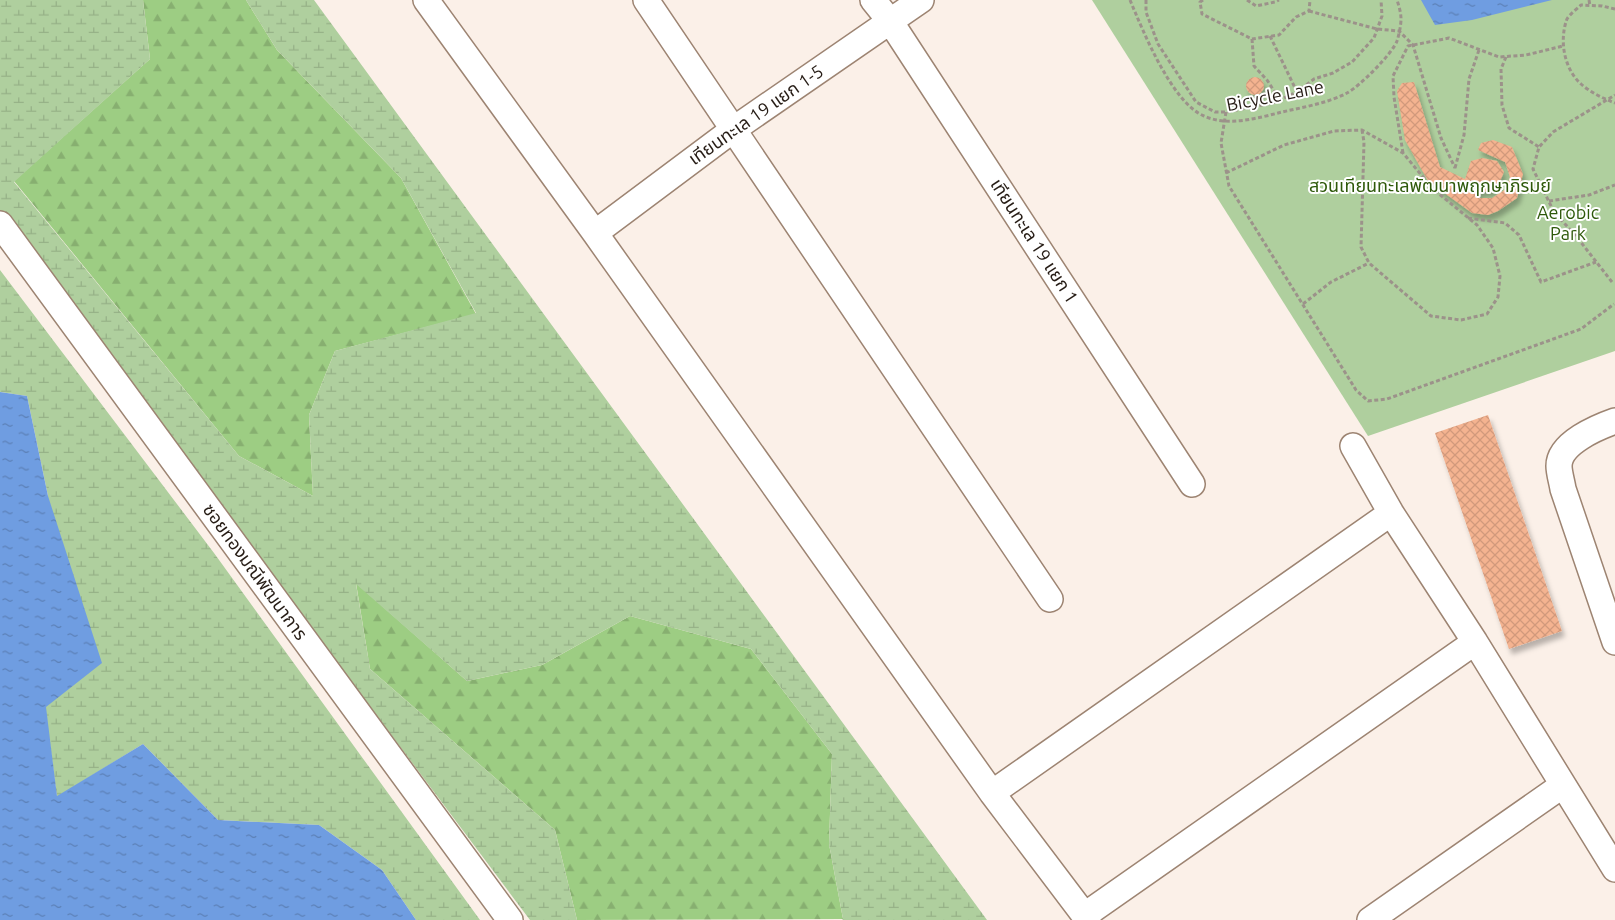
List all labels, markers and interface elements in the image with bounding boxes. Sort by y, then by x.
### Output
street label: เทียนทะเล 19 แยก 1-5 [684,60,827,168]
street label: Bicycle Lane [1224,76,1325,114]
street label: เทียนทะเล 19 แยก 1 [987,174,1083,306]
park label: สวนเทียนทะเลพัฒนาพฤกษาภิรมย์ [1309,175,1551,196]
park label: Aerobic Park [1537,202,1599,243]
street label: ซอยทองมณีพัฒนาการ [200,499,312,644]

